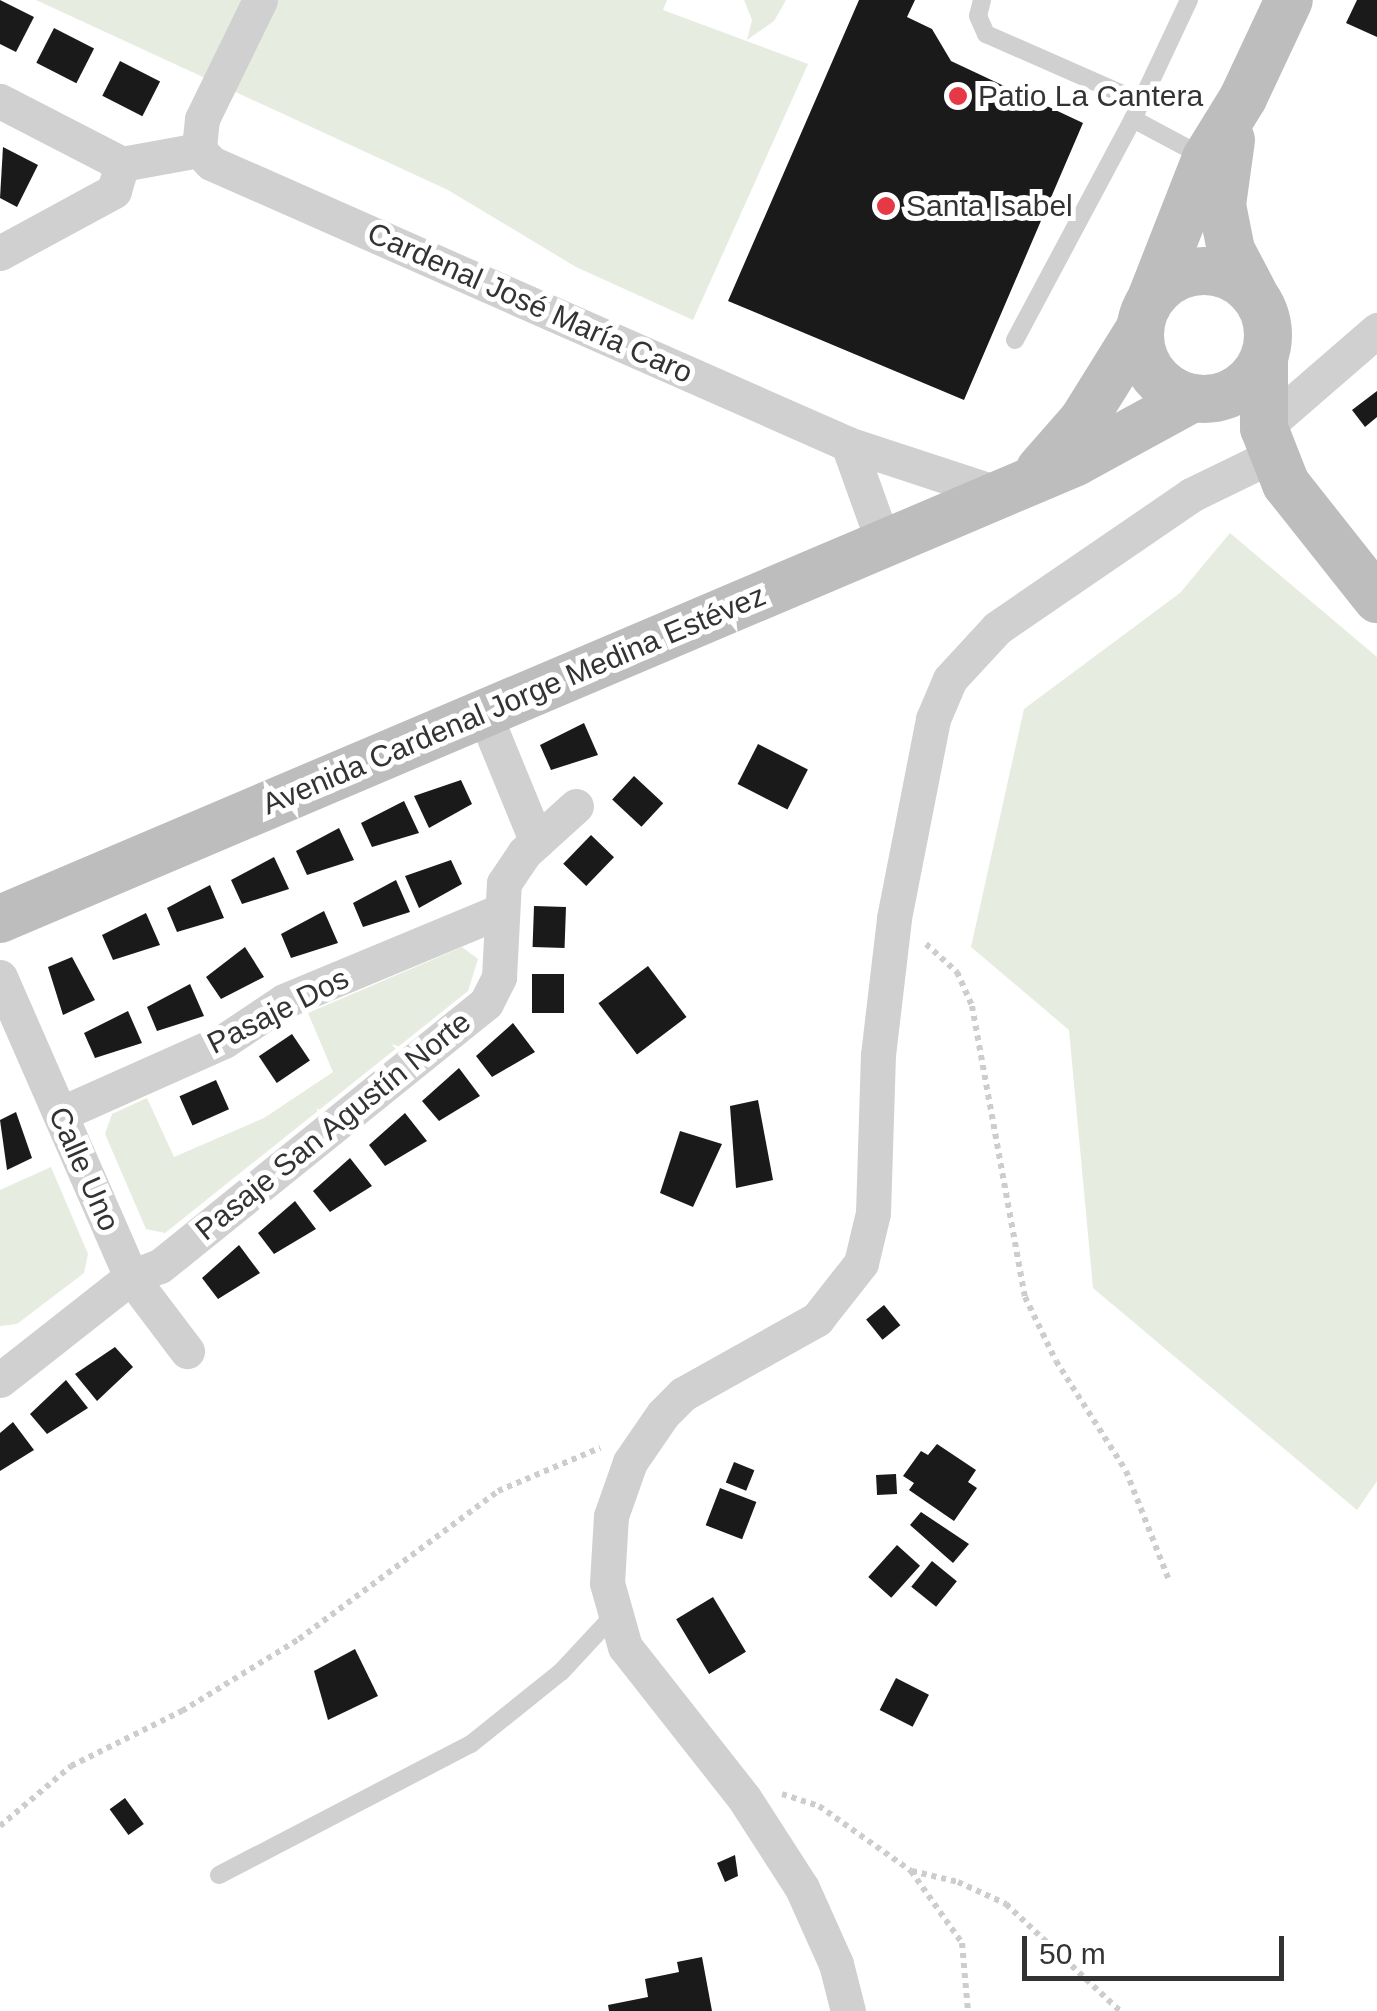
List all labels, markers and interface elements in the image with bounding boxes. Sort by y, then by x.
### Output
place label: Patio La Cantera [978,78,1203,114]
marker: Patio La Cantera [947,85,969,107]
place label: Santa Isabel [906,188,1073,224]
marker: Santa Isabel [875,195,897,217]
street label: Cardenal José María Caro [362,215,698,391]
street label: Avenida Cardenal Jorge Medina Estévez [257,577,771,823]
street label: Pasaje Dos [201,960,355,1062]
street label: Pasaje San Agustín Norte [188,1003,478,1249]
street label: Calle Uno [41,1102,127,1236]
scale bar [1027,1916,1290,1978]
text: 50 m [1039,1937,1106,1970]

